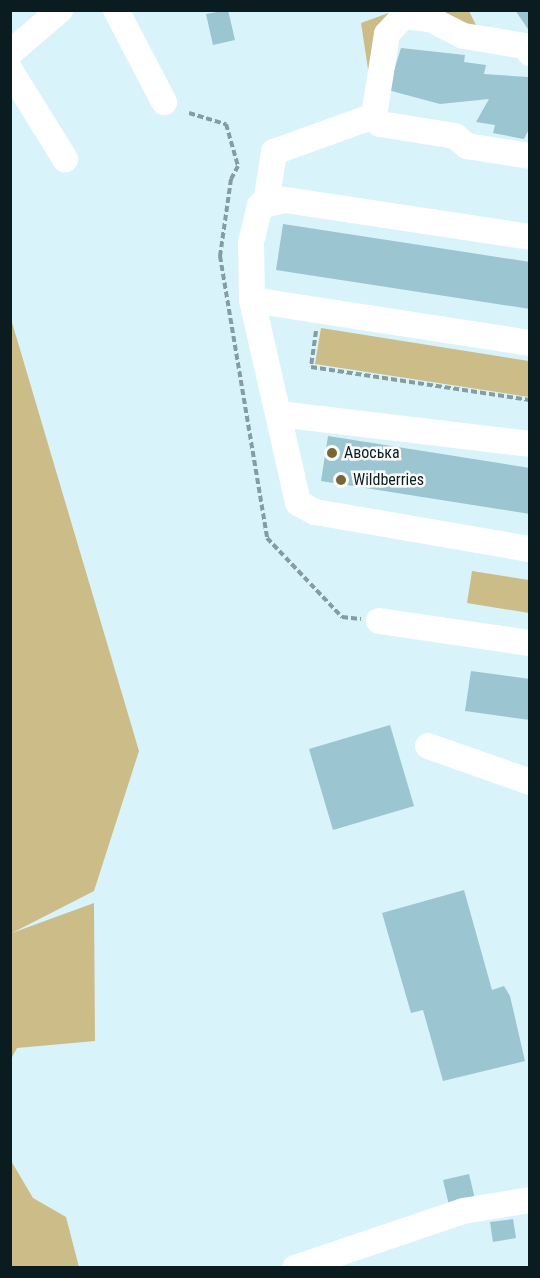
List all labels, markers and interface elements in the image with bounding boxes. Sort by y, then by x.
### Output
place label: Авоська [344,443,400,463]
marker: Авоська [325,446,339,460]
place label: Wildberries [353,470,424,490]
marker: Wildberries [334,473,348,487]

